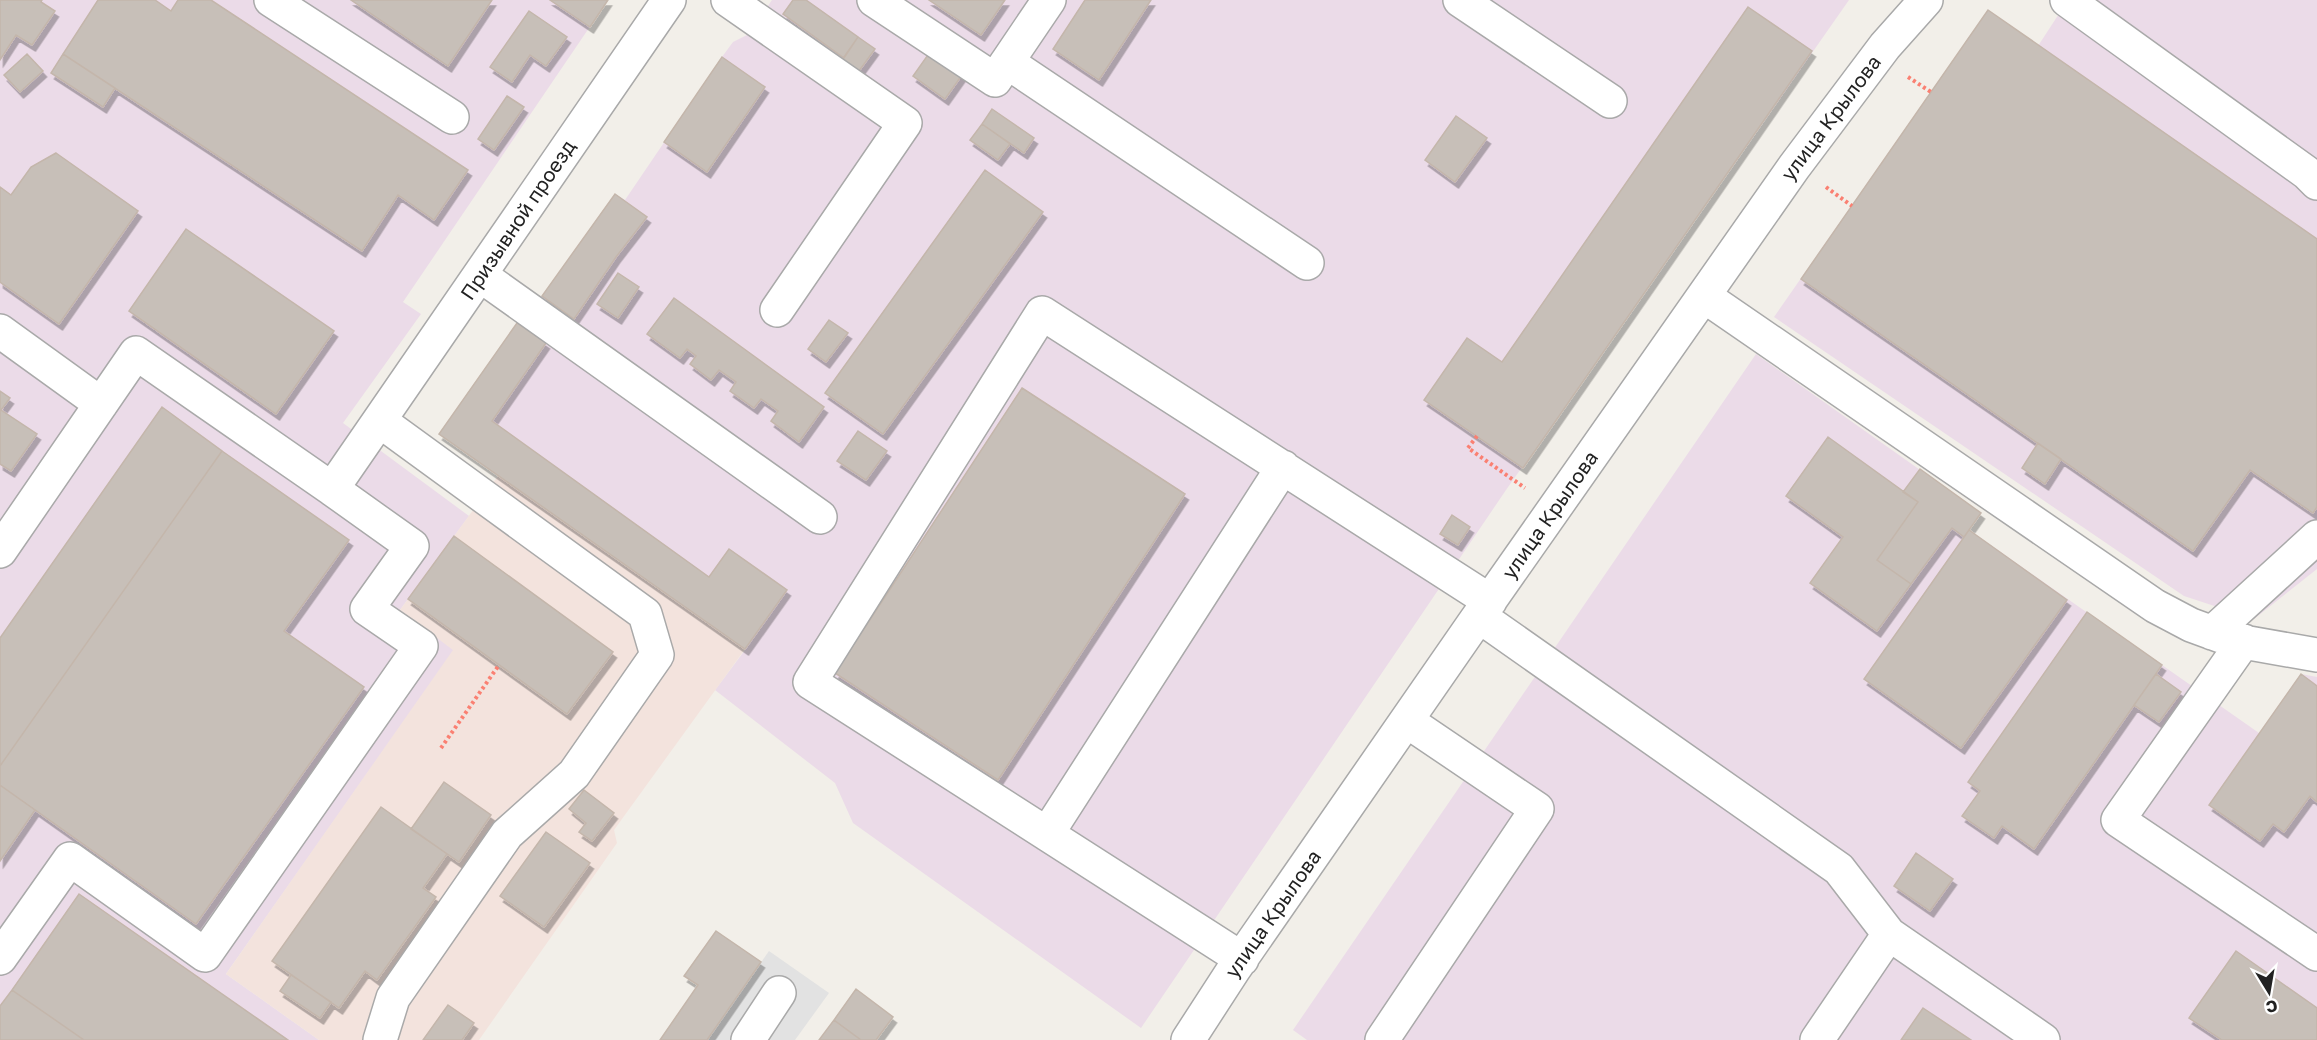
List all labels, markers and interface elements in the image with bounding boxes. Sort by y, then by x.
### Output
street label: улица Крылова [1775,50,1885,185]
street label: Призывной проезд [455,135,580,304]
street label: улица Крылова [1496,446,1602,583]
street label: улица Крылова [1219,845,1325,982]
north arrow [2239,962,2299,1022]
text: С [2264,996,2279,1018]

